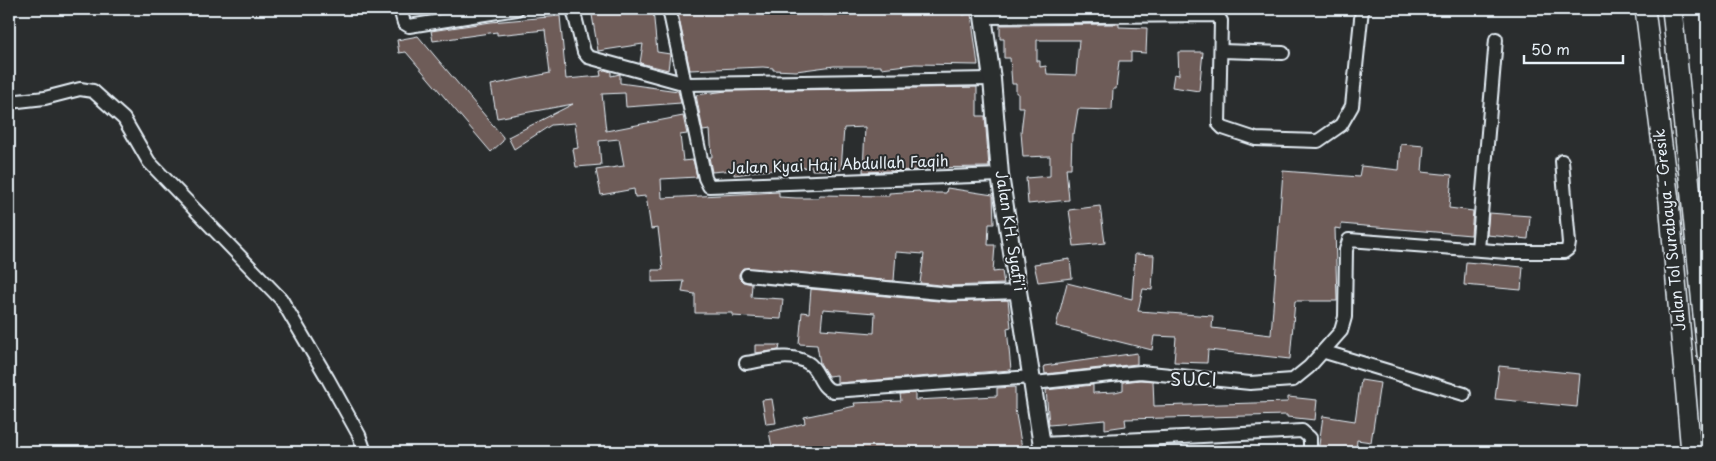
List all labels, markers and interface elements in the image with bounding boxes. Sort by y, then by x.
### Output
scale bar [1524,32,1622,64]
text: 50 m [1531,37,1570,60]
street label: Jalan Tol Surabaya - Gresik [1646,128,1691,332]
street label: Jalan Kyai Haji Abdullah Faqih [727,148,949,179]
street label: Jalan KH. Syafi'i [991,169,1032,293]
district label: SUCI [1170,365,1218,392]

